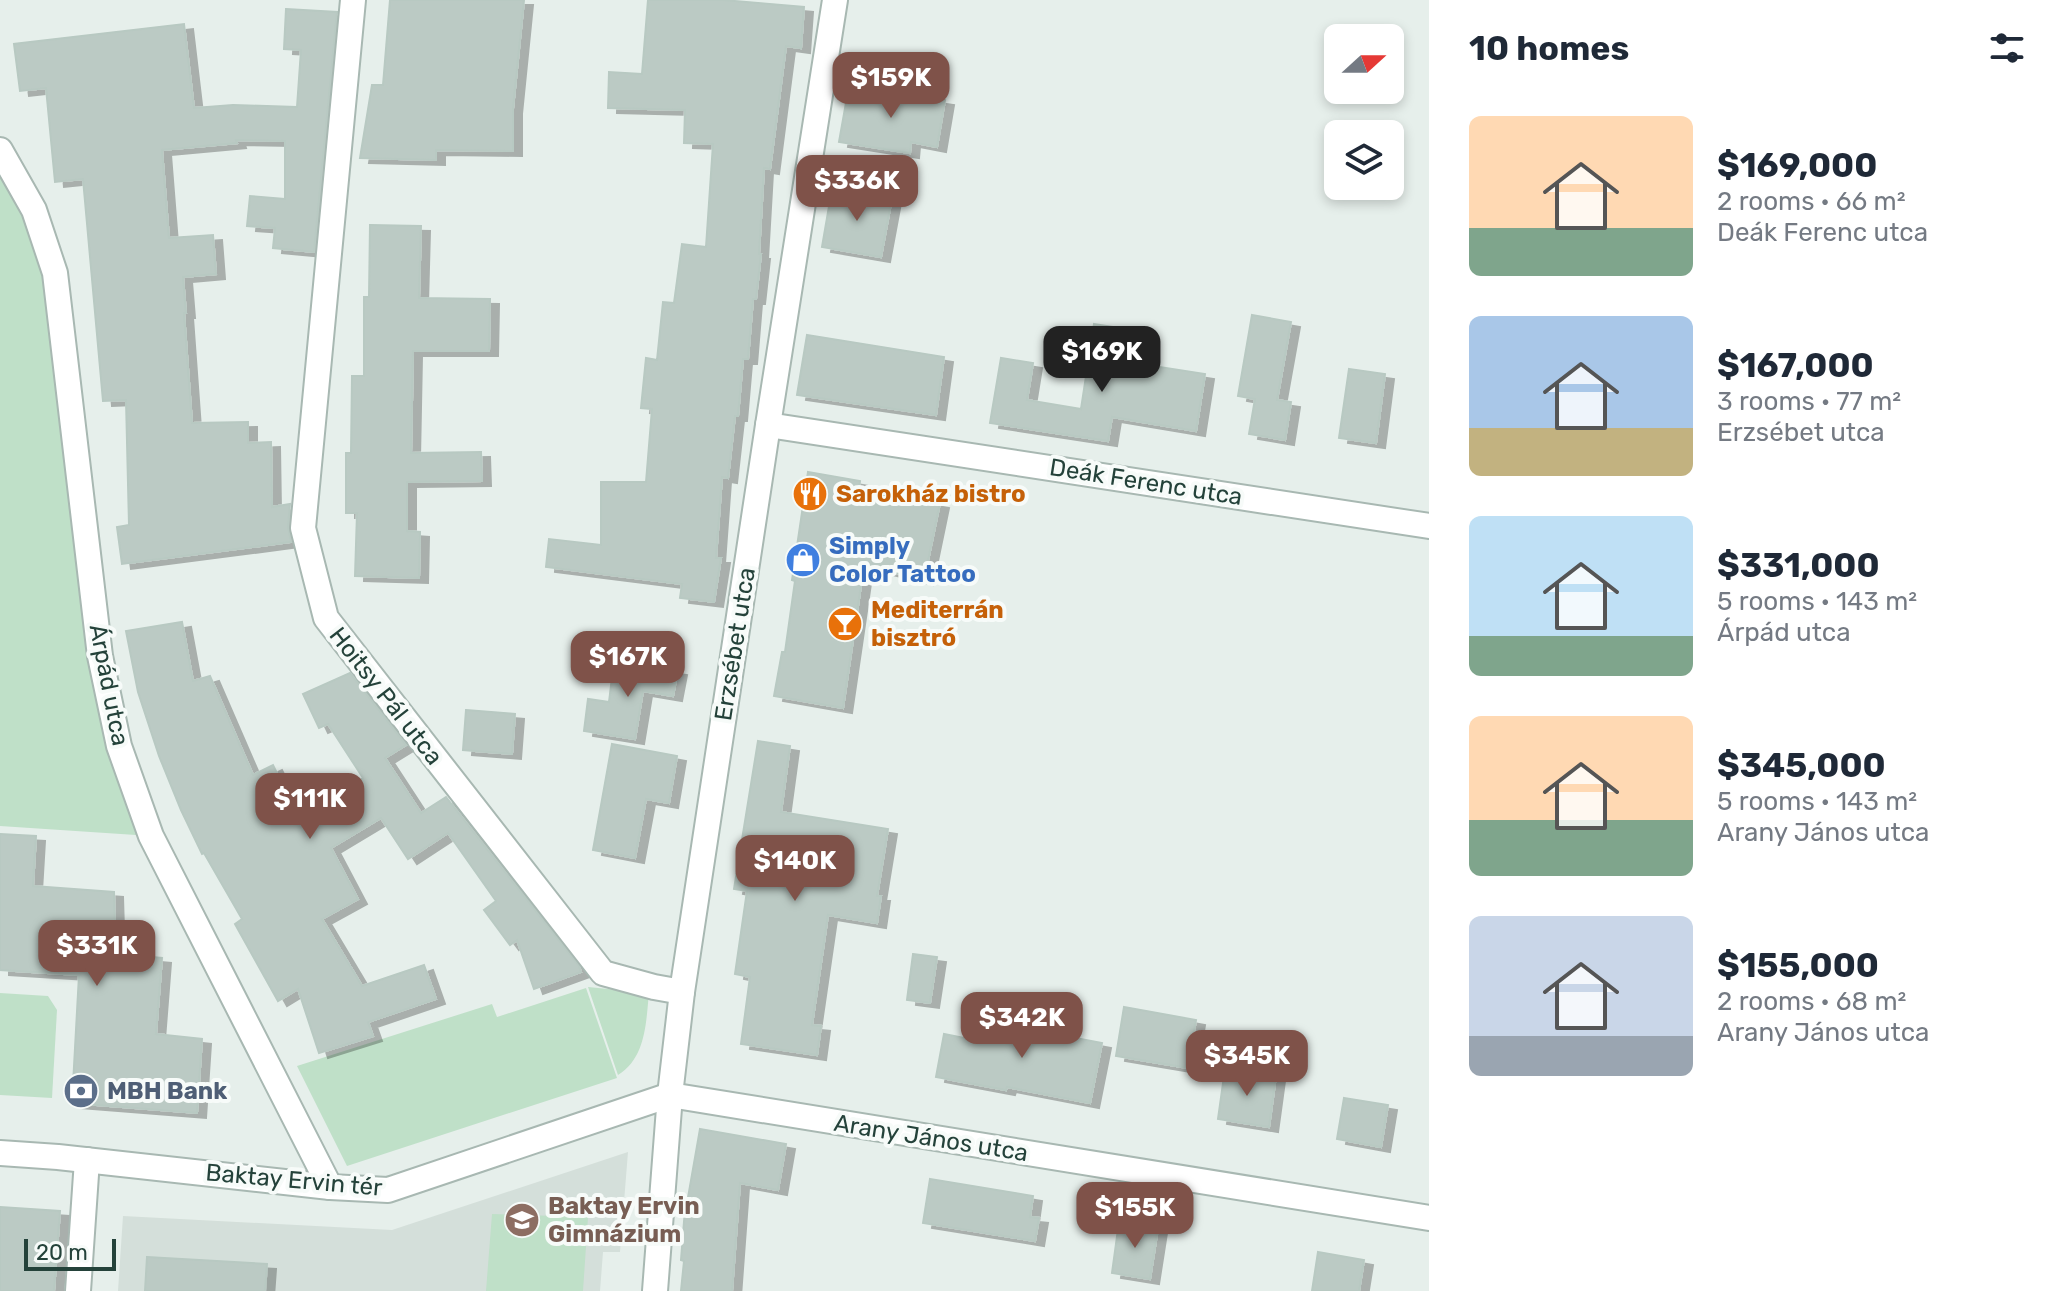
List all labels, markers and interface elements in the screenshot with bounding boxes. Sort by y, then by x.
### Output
north arrow [1324,24,1404,104]
map controls [1324,24,1404,200]
icon: filters [1985,26,2029,70]
text: 10 homes [1469,28,1629,69]
pin: $159K [835,52,947,120]
text: $159K [851,62,932,93]
button: layers [1324,120,1404,200]
text: $169,000 [1717,145,1877,186]
icon: home [1533,148,1629,244]
pin: $336K [801,155,913,223]
text: $336K [814,165,900,196]
text: 2 rooms · 66 m² [1717,186,1906,217]
text: Deák Ferenc utca [1717,217,1928,248]
pin: $169K [1046,326,1158,394]
text: $169K [1061,336,1143,367]
text: $167,000 [1717,345,1874,386]
icon: home [1533,348,1629,444]
text: 3 rooms · 77 m² [1717,386,1901,417]
text: Erzsébet utca [1717,417,1885,448]
street label: Deák Ferenc utca [1048,453,1244,511]
restaurant icon: Sarokház bistro [791,475,829,513]
place label: Sarokház bistro [836,480,1026,508]
place label: Simply Color Tattoo [829,532,976,588]
shop icon: Simply Color Tattoo [784,541,822,579]
text: $331,000 [1717,545,1880,586]
icon: home [1533,548,1629,644]
street label: Erzsébet utca [709,565,761,723]
text: 5 rooms · 143 m² [1717,586,1917,617]
place label: Mediterrán bisztró [871,596,1004,652]
bar icon: Mediterrán bisztró [826,605,864,643]
text: Árpád utca [1717,617,1851,648]
street label: Árpád utca [83,622,135,748]
street label: Hoitsy Pál utca [324,622,448,770]
pin: $167K [572,631,684,699]
text: $167K [589,641,667,672]
text: $345,000 [1717,745,1886,786]
icon: home [1533,748,1629,844]
pin: $111K [254,773,366,841]
text: $111K [273,783,347,814]
text: 5 rooms · 143 m² [1717,786,1917,817]
text: Arany János utca [1717,817,1929,848]
pin: $140K [739,835,851,903]
text: $140K [754,845,836,876]
pin: $331K [41,920,153,988]
text: $331K [56,930,138,961]
text: $155,000 [1717,945,1879,986]
icon: home [1533,948,1629,1044]
text: 2 rooms · 68 m² [1717,986,1906,1017]
pin: $342K [966,992,1078,1060]
text: $342K [979,1002,1065,1033]
text: Arany János utca [1717,1017,1929,1048]
pin: $345K [1191,1030,1303,1098]
text: $345K [1204,1040,1290,1071]
bank icon: MBH Bank [62,1072,100,1110]
place label: MBH Bank [107,1077,227,1105]
street label: Arany János utca [832,1109,1030,1167]
street label: Baktay Ervin tér [205,1158,383,1202]
pin: $155K [1079,1182,1191,1250]
place label: Baktay Ervin Gimnázium [548,1192,700,1248]
text: $155K [1094,1192,1176,1223]
school or university icon: Baktay Ervin Gimnázium [503,1201,541,1239]
scale bar [24,1235,116,1271]
text: 20 m [36,1239,88,1266]

